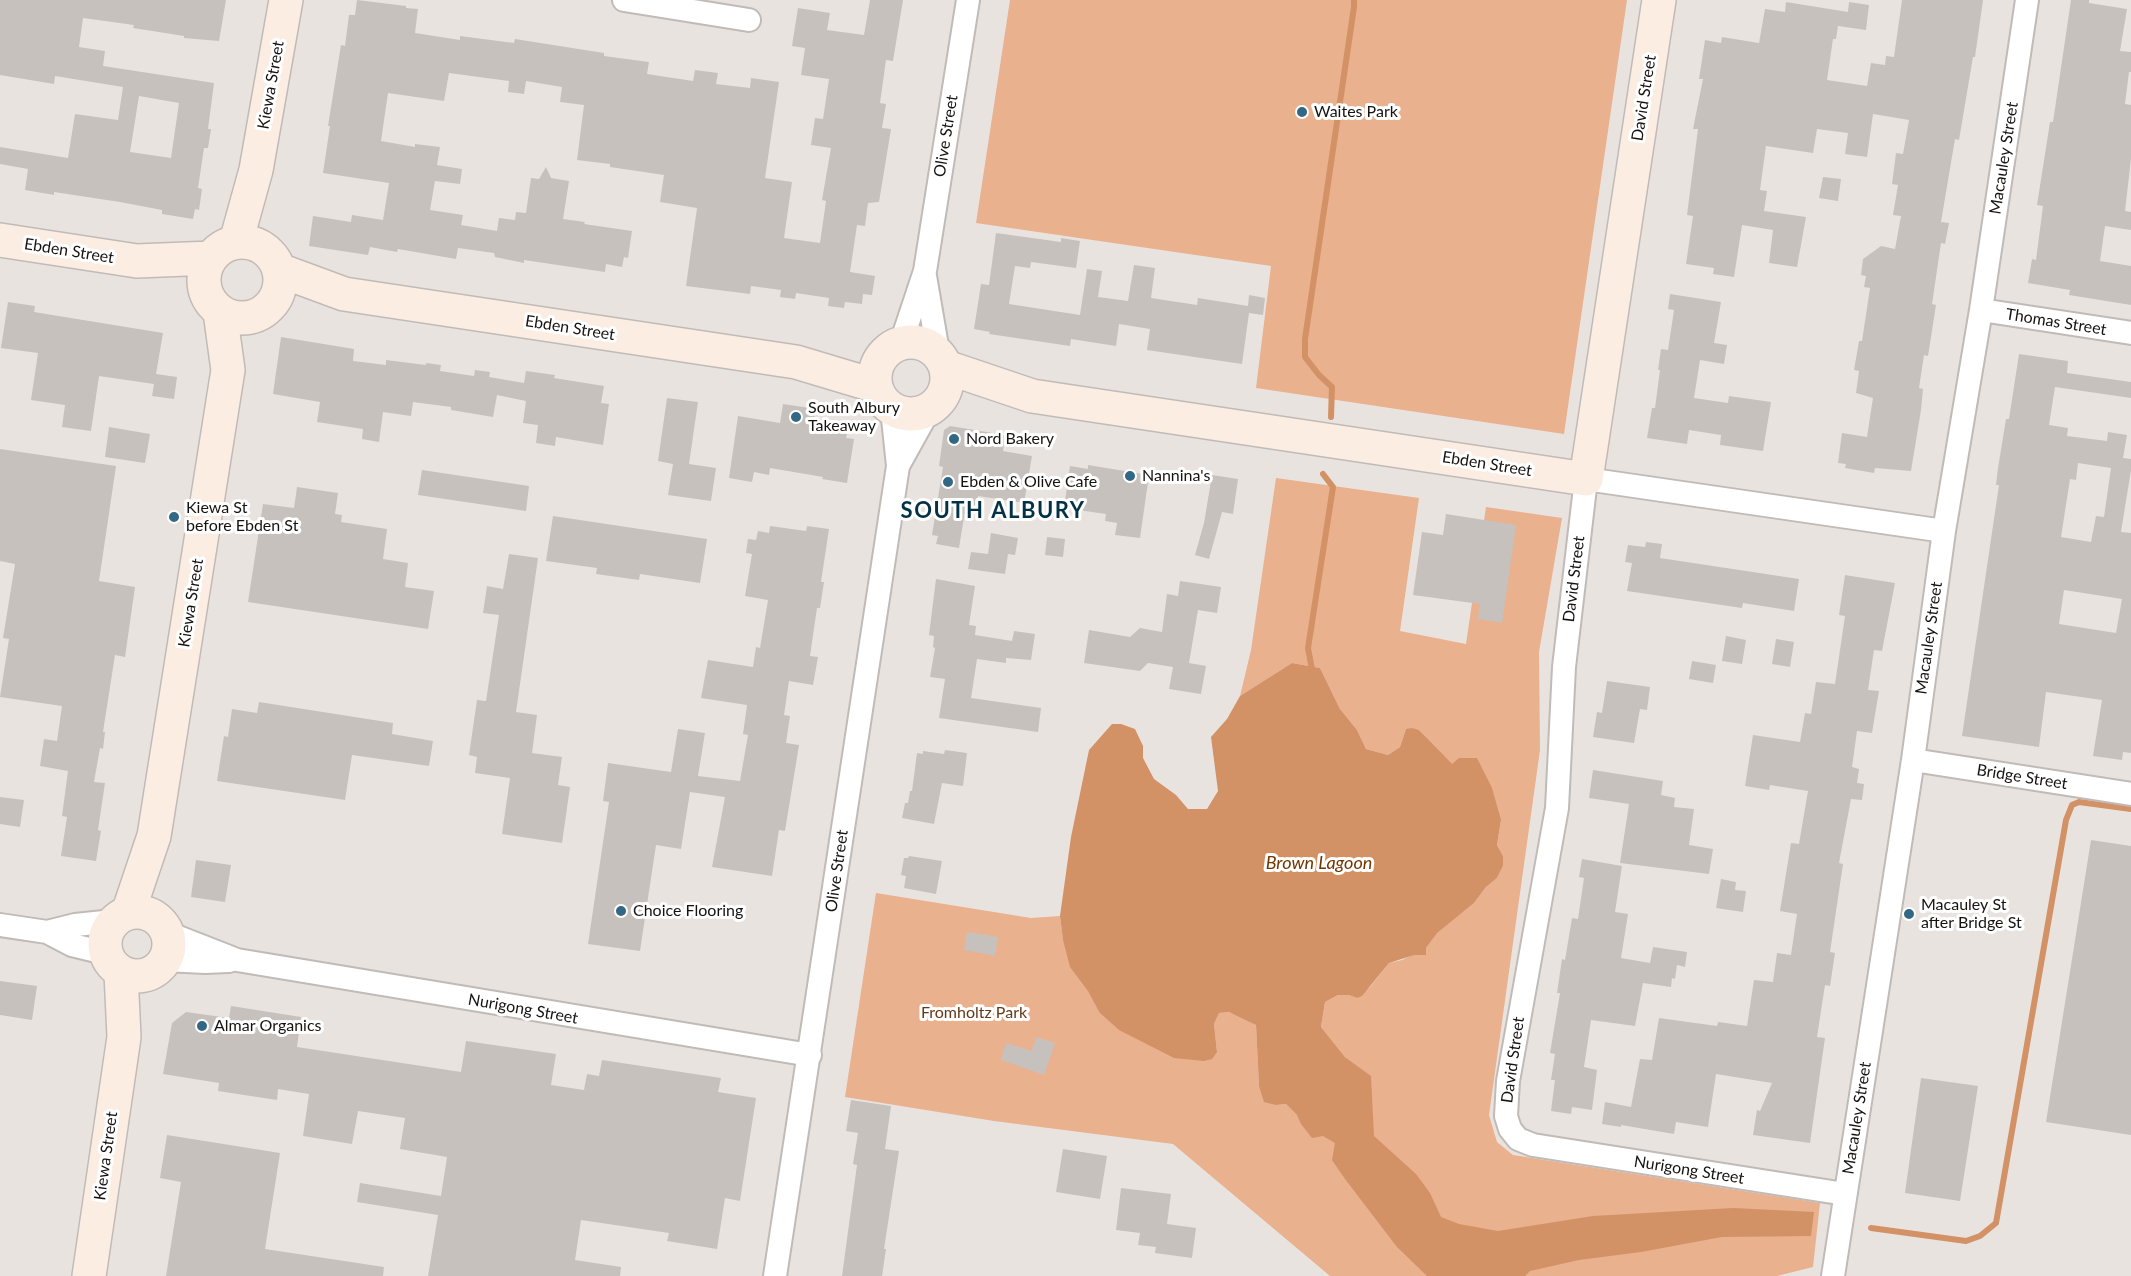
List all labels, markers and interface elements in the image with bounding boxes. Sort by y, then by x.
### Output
street label: Kiewa Street [254,39,288,131]
street label: David Street [1628,54,1660,142]
street label: Olive Street [930,94,962,178]
street label: Macauley Street [1986,100,2022,216]
place label: Waites Park [1314,102,1398,122]
marker: Waites Park [1295,105,1309,119]
street label: Ebden Street [23,234,115,268]
street label: Thomas Street [2004,305,2108,339]
street label: Ebden Street [524,311,616,345]
place label: South Albury Takeaway [808,398,900,436]
marker: South Albury Takeaway [789,410,803,424]
place label: Nord Bakery [966,429,1054,449]
marker: Nord Bakery [947,432,961,446]
street label: Ebden Street [1441,447,1533,481]
place label: Nannina's [1142,466,1210,486]
marker: Nannina's [1123,469,1137,483]
place label: Ebden & Olive Cafe [960,472,1097,492]
marker: Ebden & Olive Cafe [941,475,955,489]
place label: Kiewa St before Ebden St [186,498,298,536]
district label: SOUTH ALBURY [901,498,1085,524]
marker: Kiewa St before Ebden St [167,510,181,524]
street label: David Street [1559,535,1589,623]
street label: Kiewa Street [175,557,207,649]
street label: Macauley Street [1912,580,1946,696]
street label: Bridge Street [1975,760,2069,794]
street label: Olive Street [822,829,852,913]
water label: Brown Lagoon [1266,852,1372,874]
place label: Macauley St after Bridge St [1921,895,2022,933]
place label: Choice Flooring [633,901,743,921]
marker: Choice Flooring [614,904,628,918]
marker: Macauley St after Bridge St [1902,907,1916,921]
street label: Nurigong Street [466,990,580,1028]
park label: Fromholtz Park [921,1003,1027,1023]
place label: Almar Organics [214,1016,322,1036]
street label: David Street [1497,1016,1529,1104]
marker: Almar Organics [195,1019,209,1033]
street label: Macauley Street [1839,1060,1875,1176]
street label: Kiewa Street [90,1110,122,1202]
street label: Nurigong Street [1632,1152,1746,1188]

